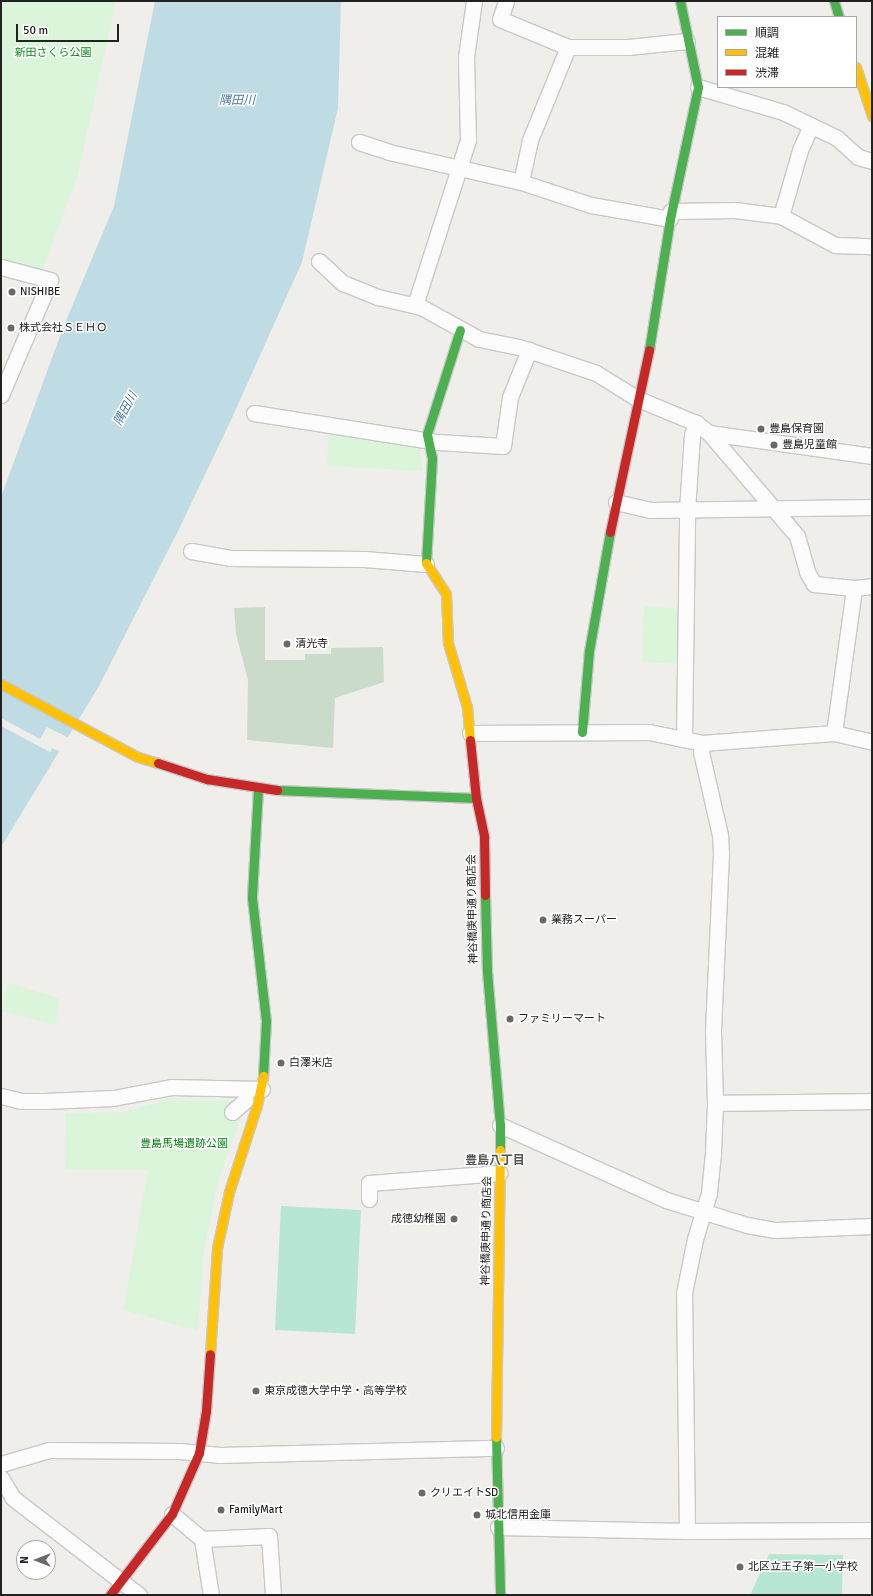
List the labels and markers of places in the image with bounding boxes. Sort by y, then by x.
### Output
place label: NISHIBE [20,285,60,299]
marker: NISHIBE [7,287,17,297]
place label: 株式会社ＳＥＨＯ [19,321,107,335]
marker: 株式会社ＳＥＨＯ [6,323,16,333]
place label: 豊島保育園 [769,422,824,436]
marker: 豊島保育園 [756,424,766,434]
place label: 豊島児童館 [782,438,837,452]
marker: 豊島児童館 [769,440,779,450]
place label: 清光寺 [295,637,328,651]
marker: 清光寺 [282,639,292,649]
place label: 業務スーパー [551,913,617,927]
marker: 業務スーパー [538,915,548,925]
place label: ファミリーマート [518,1012,606,1026]
marker: ファミリーマート [505,1014,515,1024]
place label: 白澤米店 [289,1056,333,1070]
marker: 白澤米店 [276,1058,286,1068]
place label: 成徳幼稚園 [391,1212,446,1226]
marker: 成徳幼稚園 [449,1214,459,1224]
place label: 東京成徳大学中学・高等学校 [264,1384,407,1398]
marker: 東京成徳大学中学・高等学校 [251,1386,261,1396]
place label: クリエイトSD [430,1486,498,1500]
marker: クリエイトSD [417,1488,427,1498]
place label: FamilyMart [229,1503,283,1517]
marker: FamilyMart [216,1505,226,1515]
place label: 城北信用金庫 [485,1508,551,1522]
marker: 城北信用金庫 [472,1510,482,1520]
place label: 北区立王子第一小学校 [748,1560,858,1574]
marker: 北区立王子第一小学校 [735,1562,745,1572]

